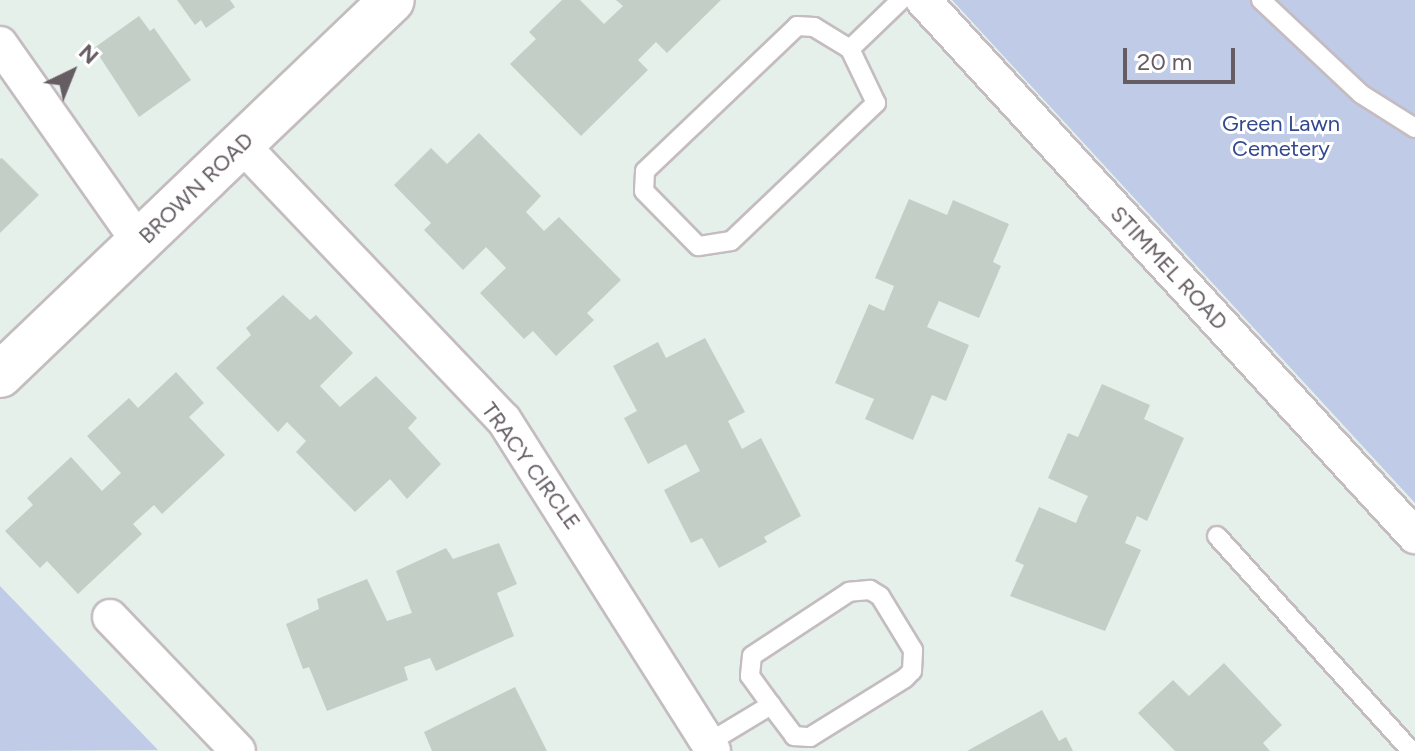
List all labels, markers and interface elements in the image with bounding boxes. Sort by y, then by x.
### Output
north arrow [32,32,112,112]
scale bar [1127,32,1239,82]
text: N [73,38,104,70]
text: 20 m [1137,47,1192,76]
park label: Green Lawn Cemetery [1222,110,1340,162]
street label: BROWN ROAD [133,127,259,249]
street label: STIMMEL ROAD [1105,201,1233,335]
street label: TRACY CIRCLE [476,397,586,535]

